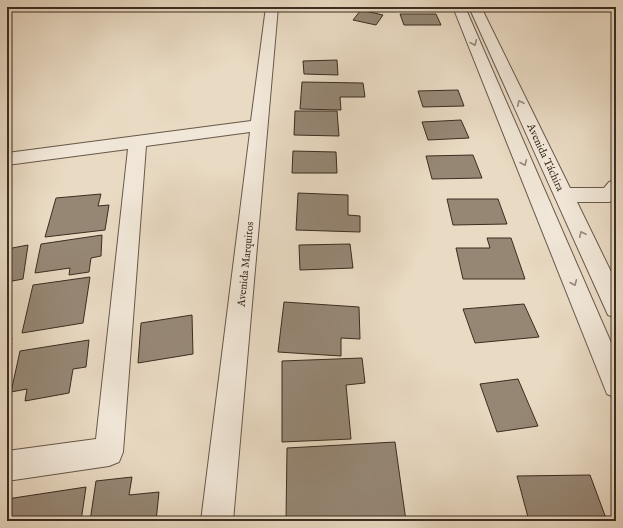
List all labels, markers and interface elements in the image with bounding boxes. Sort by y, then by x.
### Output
one-way arrow [469,39,477,46]
one-way arrow [517,100,525,108]
street label: Avenida Táchira [523,120,567,194]
one-way arrow [519,160,527,167]
street label: Avenida Marquitos [234,221,257,308]
one-way arrow [579,230,587,238]
one-way arrow [569,280,577,287]

